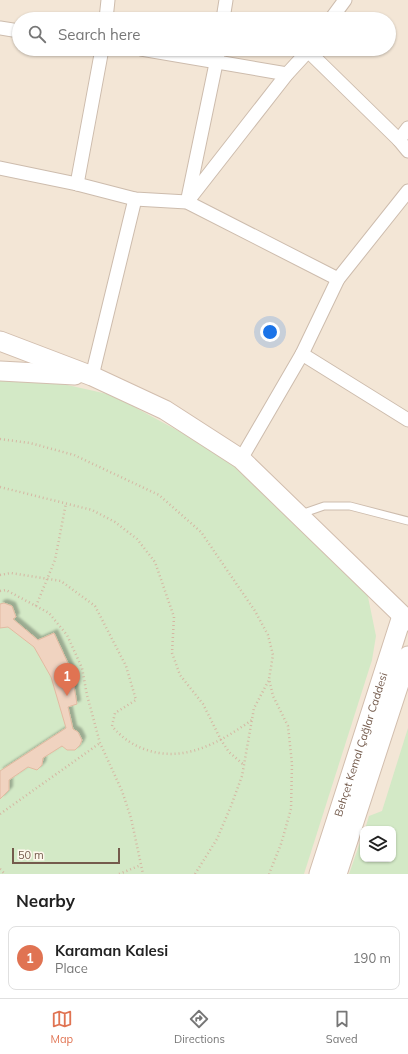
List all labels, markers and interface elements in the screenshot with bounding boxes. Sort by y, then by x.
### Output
search box [12,12,396,56]
icon: search [26,23,48,45]
text: Search here [58,25,140,44]
your location [260,322,280,342]
pin: 1 [54,663,80,696]
street label: Behçet Kemal Çağlar Caddesi [331,671,390,818]
map controls [360,826,396,862]
button: layers [360,826,396,862]
scale bar [12,846,120,865]
text: 50 m [18,848,44,862]
text: Nearby [16,890,75,911]
text: Karaman Kalesi [55,941,168,960]
text: 1 [26,950,34,966]
text: 190 m [353,950,391,966]
text: Place [55,960,88,976]
tab: Map [50,1008,73,1046]
tab: Directions [174,1008,225,1046]
tab: Saved [326,1008,358,1046]

